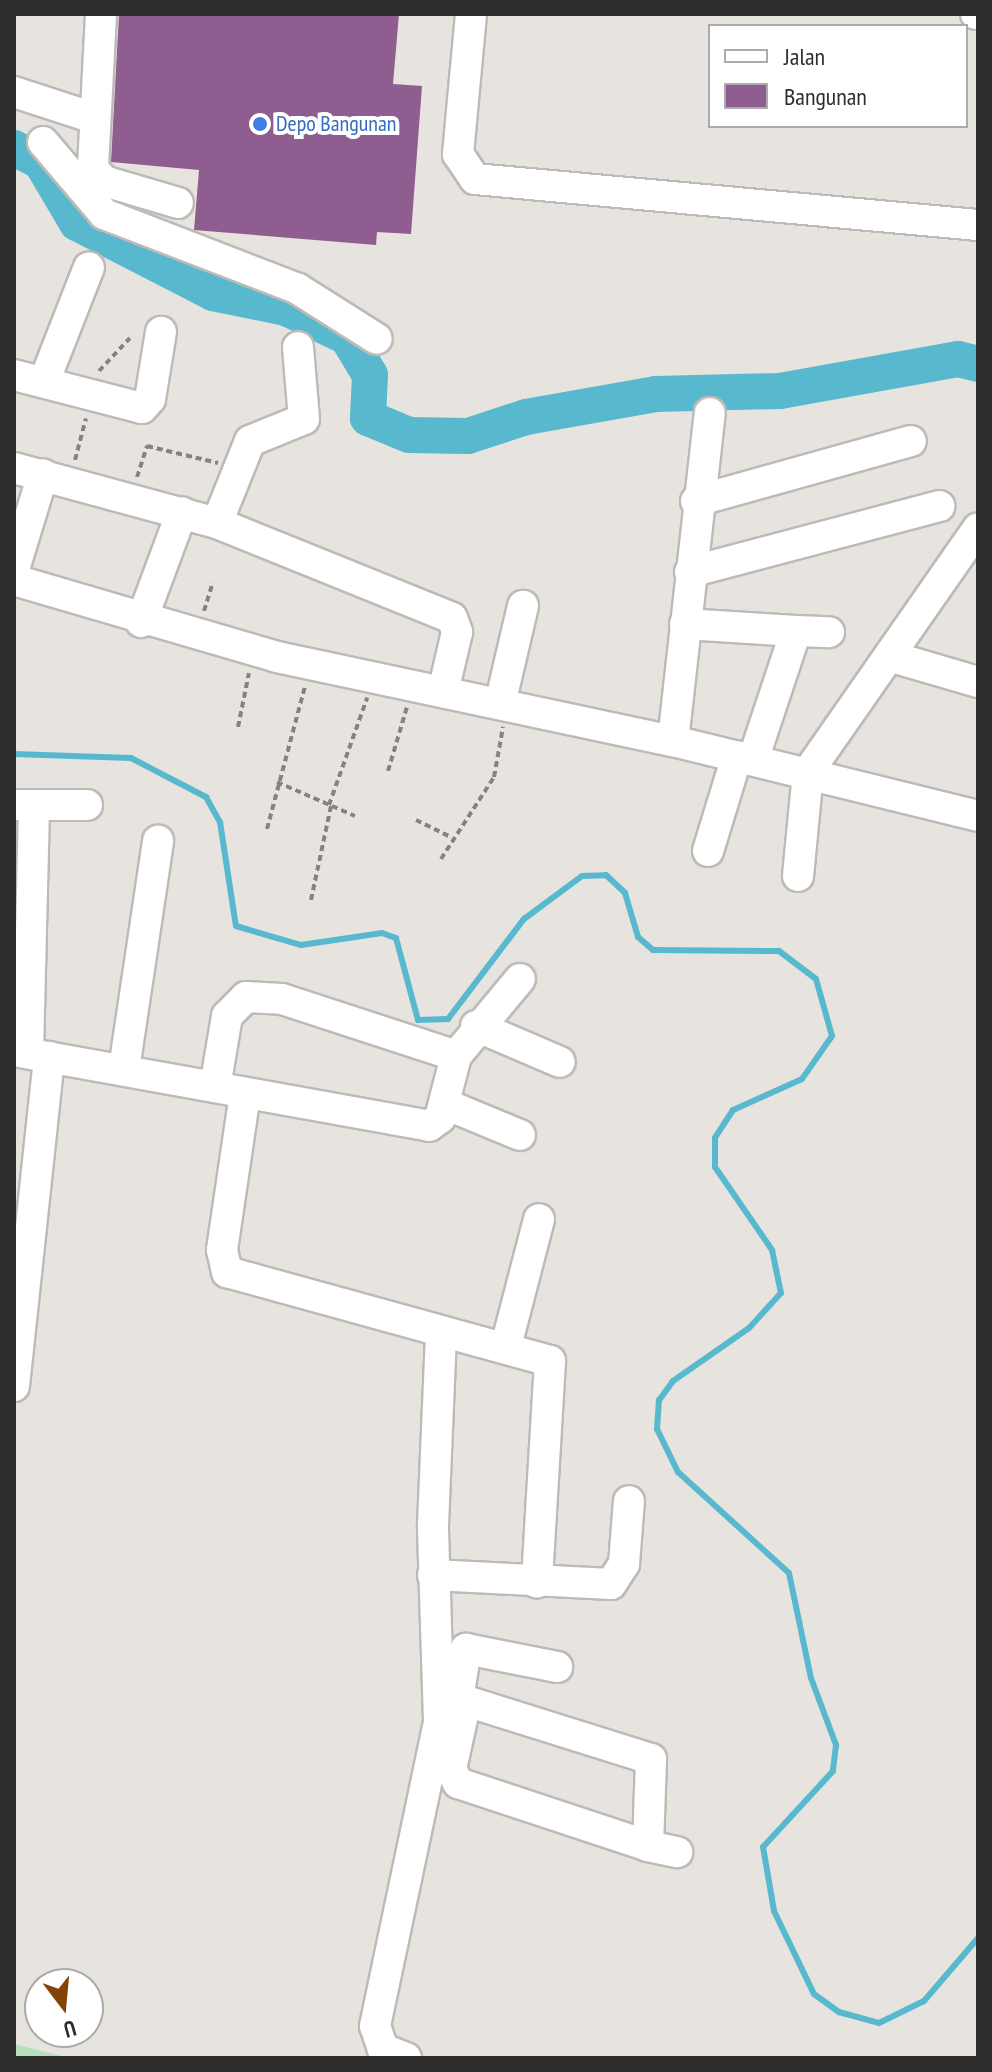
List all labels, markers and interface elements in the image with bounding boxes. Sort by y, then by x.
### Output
legend [708,24,968,128]
text: Jalan [784,41,825,72]
text: Bangunan [784,81,867,112]
place label: Depo Bangunan [276,111,396,137]
marker: Depo Bangunan [251,115,269,133]
north arrow [24,1968,104,2048]
text: U [61,2014,79,2044]

